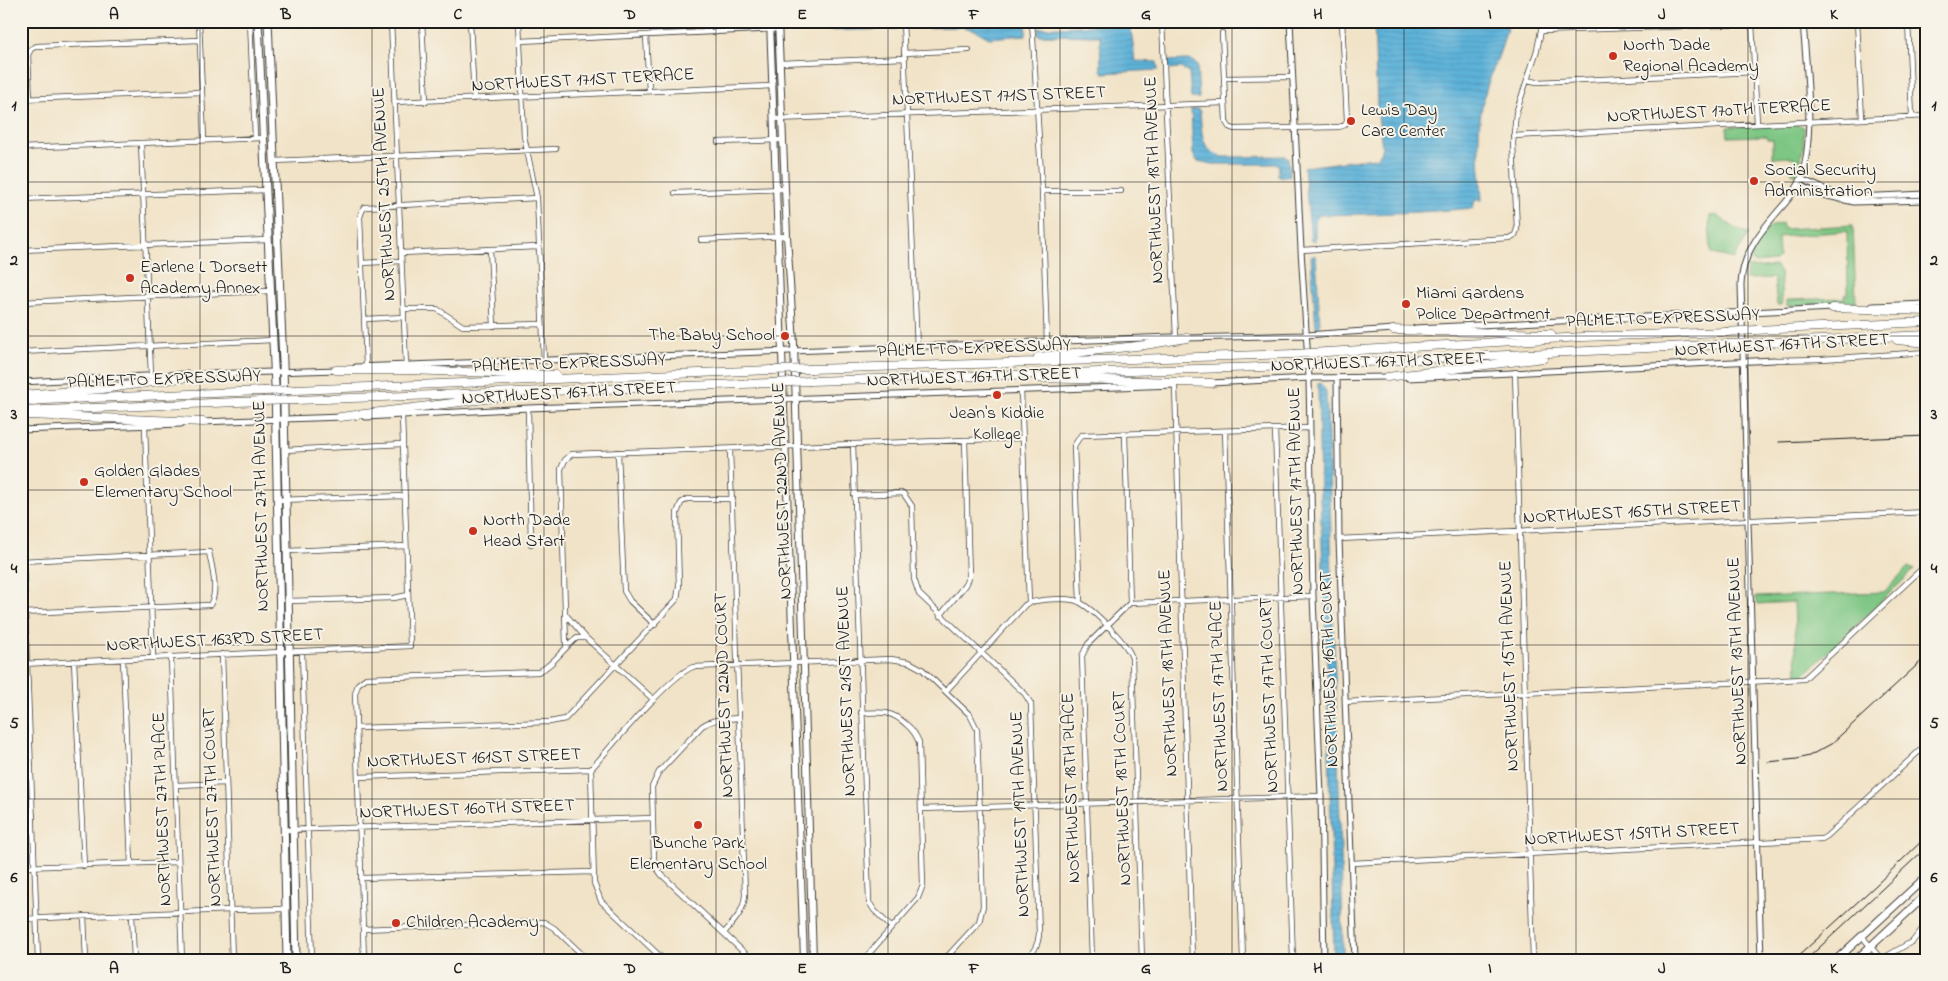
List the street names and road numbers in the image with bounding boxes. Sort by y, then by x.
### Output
street label: NORTHWEST 171ST TERRACE [471,62,695,100]
street label: NORTHWEST 18TH AVENUE [1138,76,1172,284]
street label: NORTHWEST 171ST STREET [892,80,1106,114]
street label: NORTHWEST 25TH AVENUE [366,86,404,302]
street label: NORTHWEST 170TH TERRACE [1606,93,1832,131]
street label: PALMETTO EXPRESSWAY [1566,303,1761,335]
street label: NORTHWEST 167TH STREET [1674,327,1890,365]
street label: PALMETTO EXPRESSWAY [877,333,1072,365]
street label: NORTHWEST 167TH STREET [1270,346,1486,380]
street label: PALMETTO EXPRESSWAY [472,348,667,380]
street label: NORTHWEST 167TH STREET [866,361,1082,395]
street label: PALMETTO EXPRESSWAY [67,364,262,396]
street label: NORTHWEST 167TH STREET [461,375,677,413]
street label: NORTHWEST 22ND AVENUE [766,382,800,600]
street label: NORTHWEST 17TH AVENUE [1282,387,1312,595]
street label: NORTHWEST 27TH AVENUE [247,400,277,612]
street label: NORTHWEST 165TH STREET [1522,494,1742,532]
street label: NORTHWEST 13TH AVENUE [1721,556,1755,765]
street label: NORTHWEST 15TH AVENUE [1493,560,1527,772]
street label: NORTHWEST 18TH AVENUE [1152,569,1186,777]
street label: NORTHWEST 16TH COURT [1314,570,1346,768]
street label: NORTHWEST 21ST AVENUE [830,585,864,797]
street label: NORTHWEST 22ND COURT [708,592,742,798]
street label: NORTHWEST 17TH COURT [1254,597,1286,793]
street label: NORTHWEST 17TH PLACE [1204,600,1236,792]
street label: NORTHWEST 163RD STREET [106,622,324,660]
street label: NORTHWEST 18TH COURT [1107,690,1139,886]
street label: NORTHWEST 18TH PLACE [1056,692,1088,884]
street label: NORTHWEST 27TH COURT [197,707,229,907]
street label: NORTHWEST 19TH AVENUE [1004,710,1038,917]
street label: NORTHWEST 27TH PLACE [147,711,179,907]
street label: NORTHWEST 161ST STREET [366,742,582,776]
street label: NORTHWEST 160TH STREET [359,793,575,827]
street label: NORTHWEST 159TH STREET [1524,816,1740,854]

